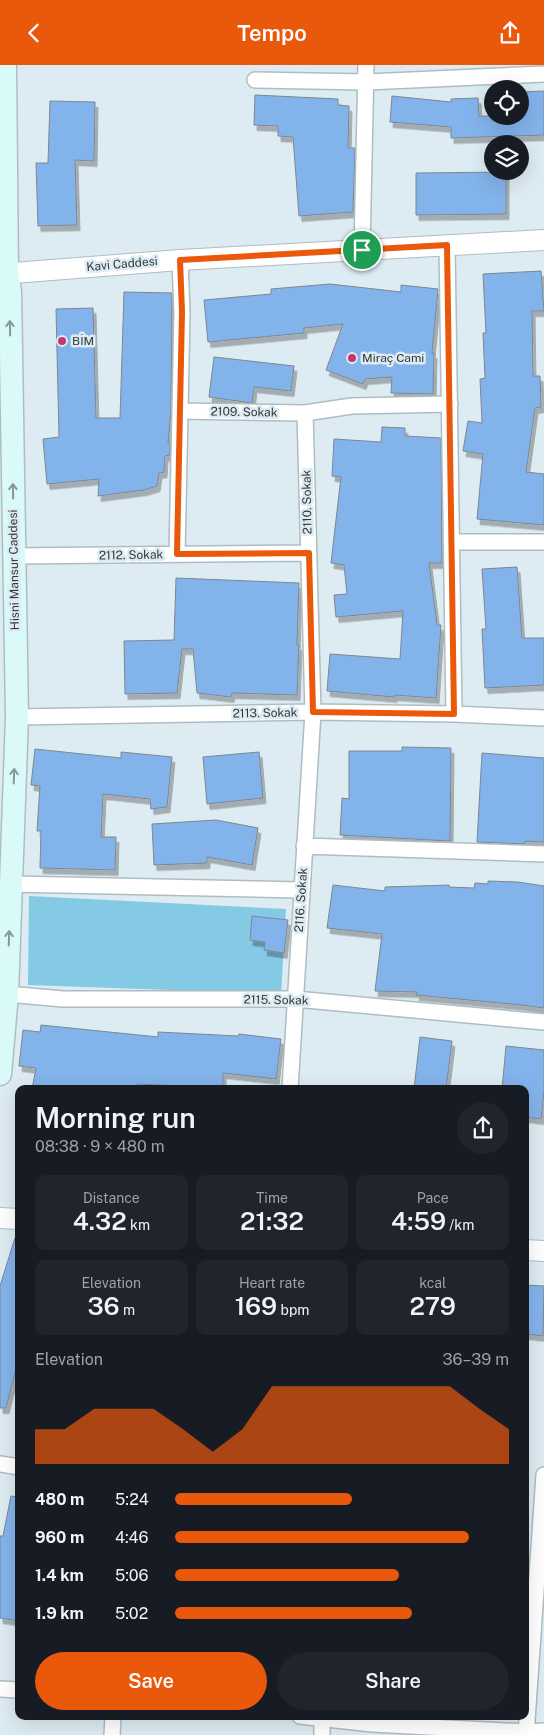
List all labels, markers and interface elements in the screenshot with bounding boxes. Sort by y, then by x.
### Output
icon: back [20,19,48,47]
icon: share [496,19,524,47]
text: Tempo [237,20,307,46]
map controls [484,80,529,180]
button: locate [484,80,529,125]
button: layers [484,135,529,180]
pin [341,229,383,271]
icon: arrive [348,236,376,264]
street label: Kavi Caddesi [86,254,158,274]
one-way arrow [6,321,15,337]
place label: BİM [72,334,94,348]
marker: BİM [56,335,68,347]
place label: Miraç Cami [362,351,424,365]
marker: Miraç Cami [346,352,358,364]
street label: 2109. Sokak [210,404,278,420]
street label: 2110. Sokak [299,469,315,534]
one-way arrow [8,483,18,500]
street label: Hisni Mansur Caddesi [6,509,22,631]
street label: 2112. Sokak [99,547,164,563]
street label: 2113. Sokak [232,705,298,721]
one-way arrow [10,768,19,784]
street label: 2116. Sokak [292,867,310,933]
one-way arrow [4,930,14,946]
street label: 2115. Sokak [243,992,309,1008]
text: Morning run [35,1101,196,1134]
button: share [457,1102,509,1154]
text: 08:38 · 9 × 480 m [35,1137,165,1156]
text: Distance [83,1190,140,1206]
text: Time [256,1190,288,1206]
text: Pace [417,1190,449,1206]
text: 4.32 [73,1206,127,1236]
text: 21:32 [240,1206,304,1236]
text: 4:59 [391,1206,446,1236]
text: km [127,1217,150,1233]
text: /km [446,1217,474,1233]
text: Elevation [82,1275,141,1291]
text: Heart rate [239,1275,305,1291]
text: kcal [419,1275,446,1291]
text: 36 [87,1291,120,1321]
text: 169 [235,1291,277,1321]
text: 279 [409,1291,456,1321]
text: m [120,1302,135,1318]
text: bpm [277,1302,309,1318]
text: Elevation [35,1350,103,1369]
text: 36–39 m [442,1350,509,1369]
text: 480 m [35,1490,84,1509]
text: 5:24 [115,1490,149,1509]
text: 960 m [35,1528,84,1547]
text: 4:46 [115,1528,149,1547]
text: 1.4 km [35,1566,84,1585]
text: 5:06 [115,1566,149,1585]
text: 1.9 km [35,1604,84,1623]
text: 5:02 [115,1604,148,1623]
button: Save [35,1652,267,1710]
button: Share [277,1652,509,1710]

